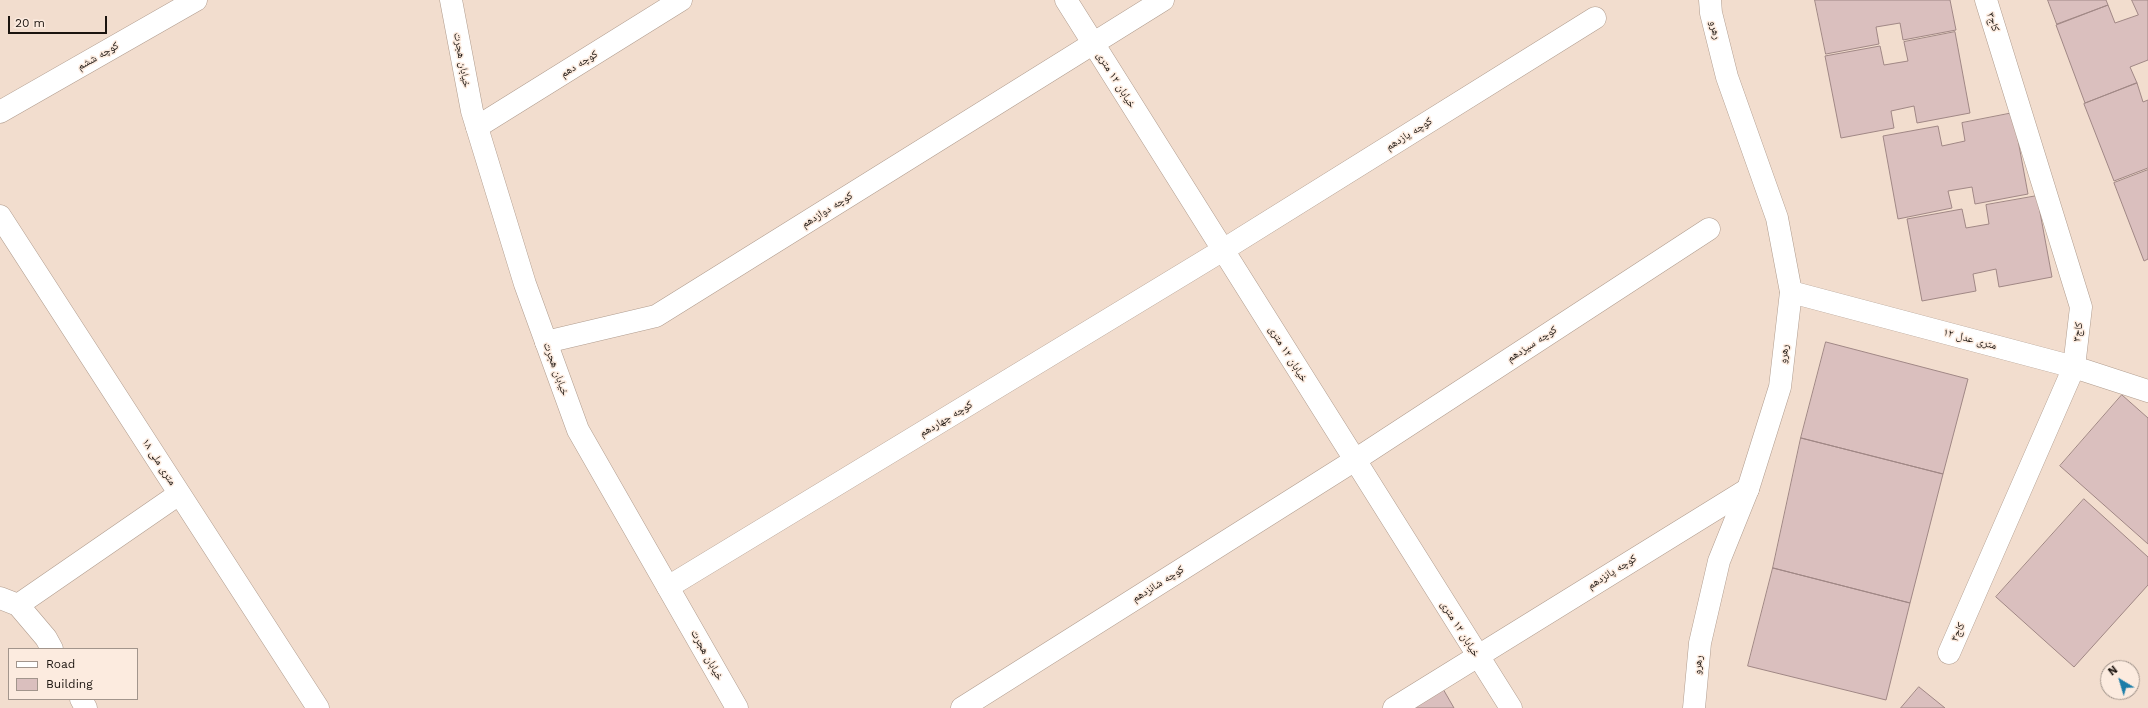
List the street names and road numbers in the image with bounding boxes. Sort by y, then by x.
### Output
street label: کاج۳ [1984,11,2002,33]
street label: رهرو [1706,19,1724,41]
street label: خیابان هجرت [451,31,473,89]
street label: کوچه ششم [75,39,121,73]
street label: کوچه دهم [558,47,600,81]
street label: خیابان ۱۲ متری [1094,50,1138,110]
street label: کوچه یازدهم [1383,115,1435,153]
street label: کوچه دوازدهم [799,189,855,231]
street label: کاج۳ [2070,322,2086,342]
street label: کوچه سیزدهم [1504,323,1560,365]
street label: خیابان ۱۲ متری [1266,324,1310,384]
street label: ۱۲ متری عدل [1942,326,1998,352]
street label: خیابان هجرت [540,341,572,397]
street label: رهرو [1776,344,1792,364]
street label: کوچه چهاردهم [917,398,975,440]
street label: ۱۸ متری ملی [139,436,179,488]
street label: کوچه پانزدهم [1585,552,1639,592]
street label: کوچه شانزدهم [1130,563,1186,605]
street label: خیابان ۱۲ متری [1438,599,1482,659]
street label: کاج۳ [1948,621,1968,643]
street label: خیابان هجرت [688,627,726,683]
street label: رهرو [1691,655,1705,675]

